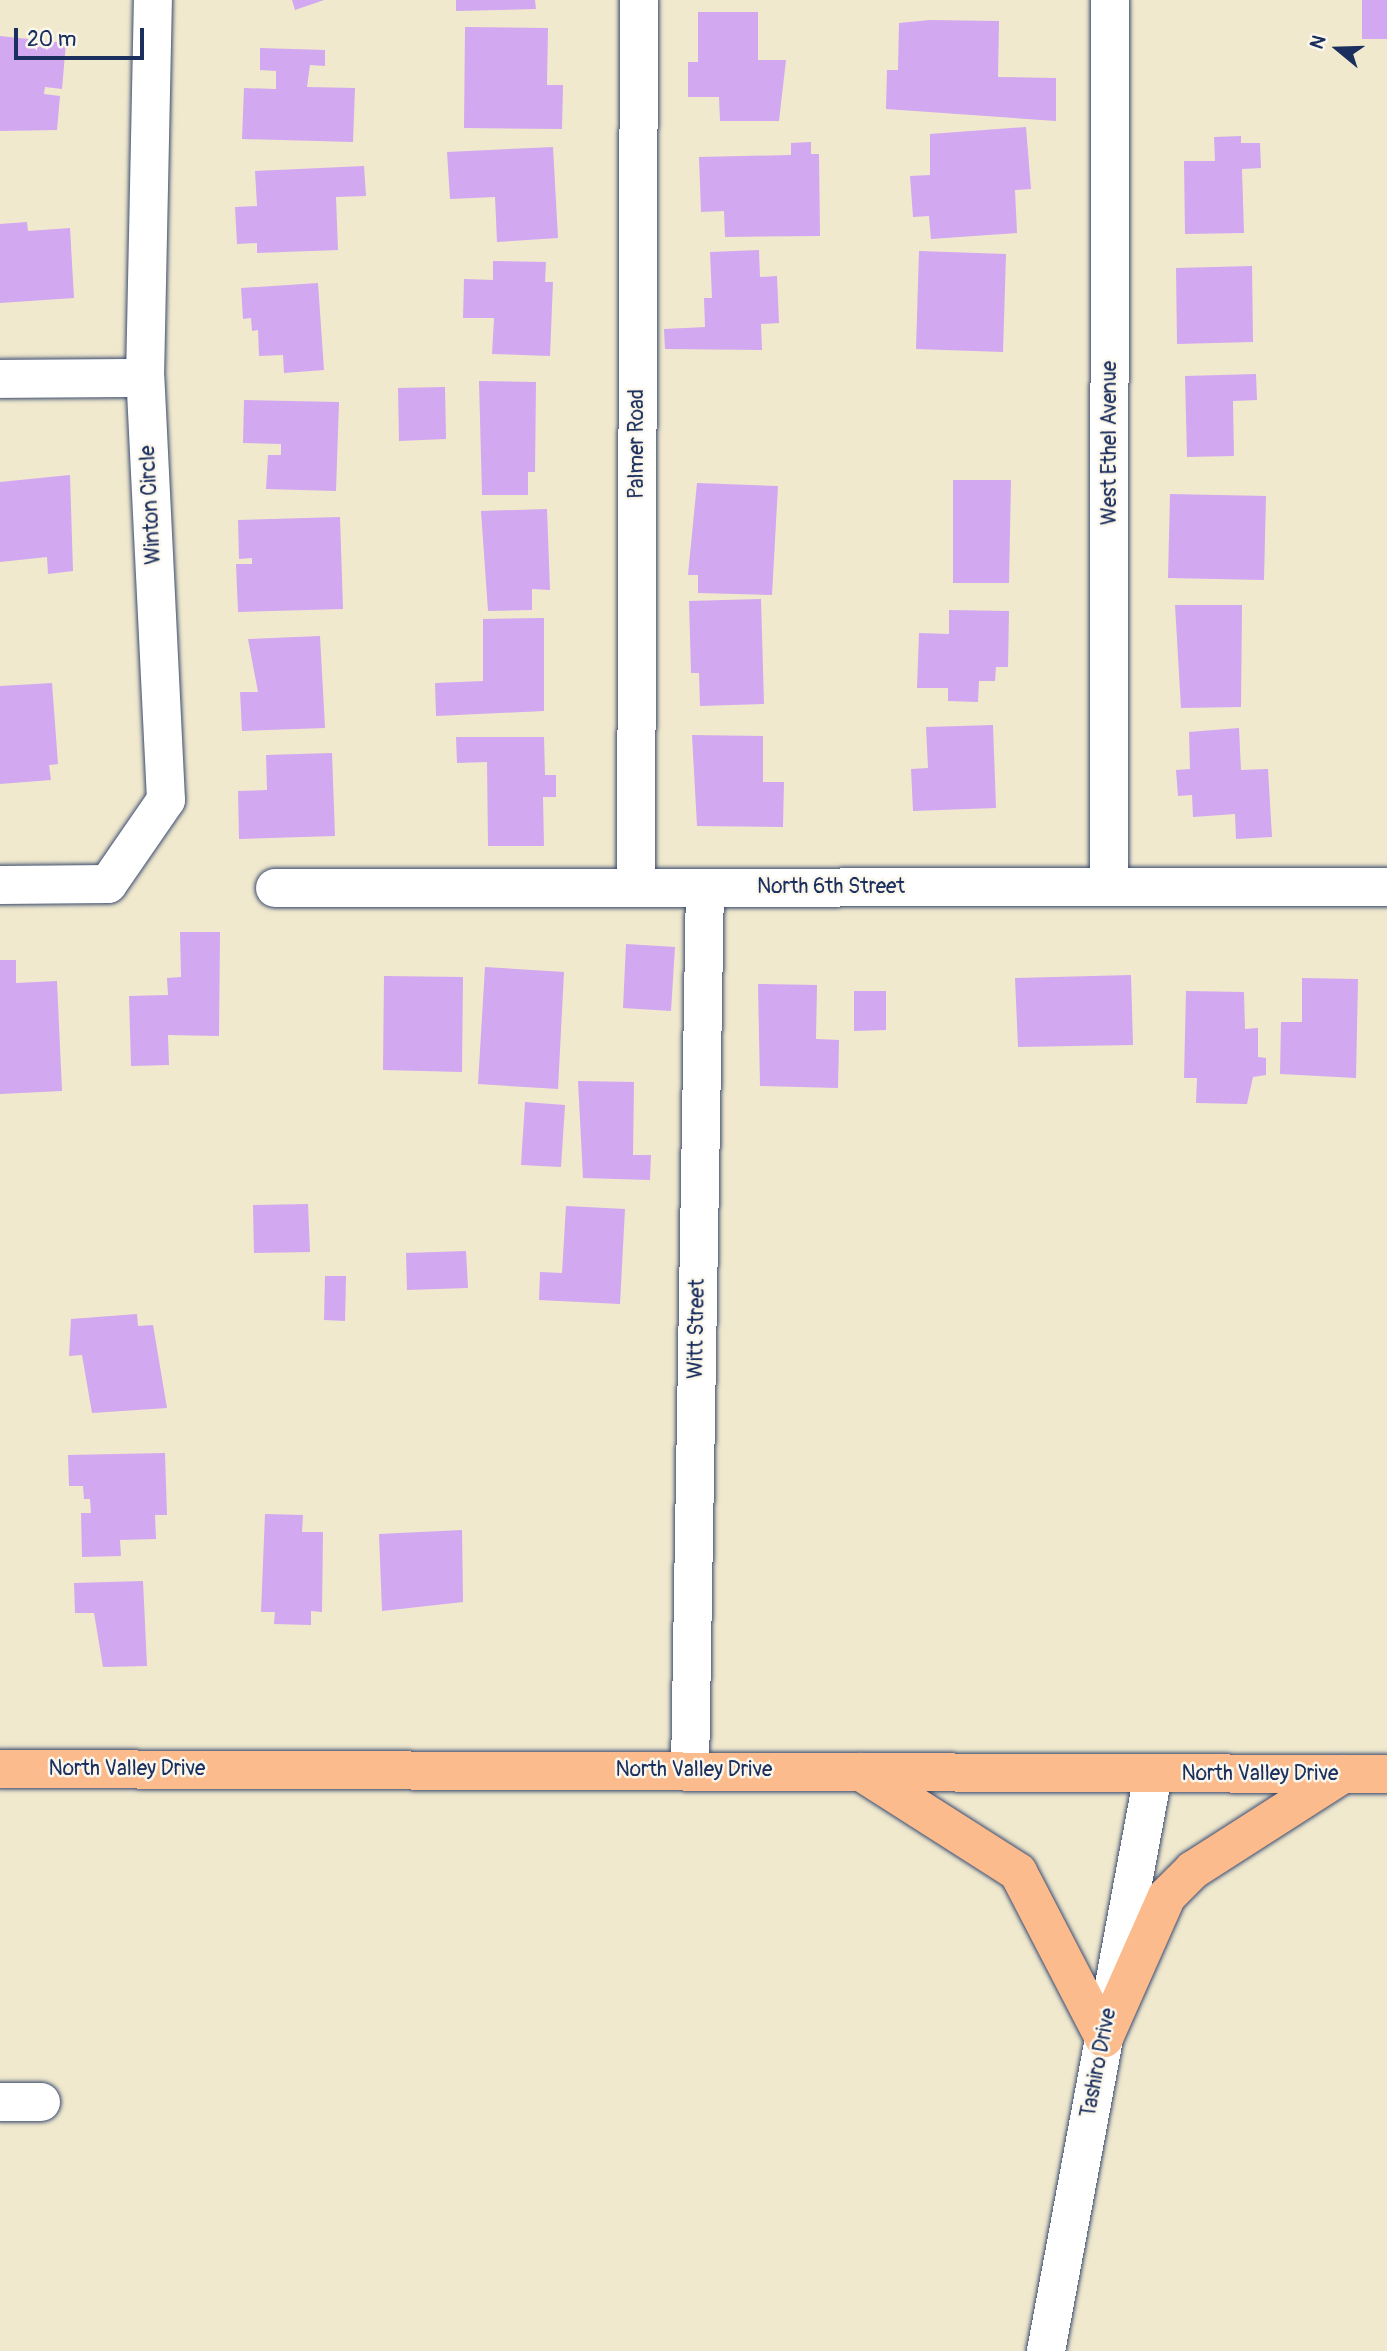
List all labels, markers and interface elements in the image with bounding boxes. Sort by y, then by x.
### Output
scale bar [18,14,147,58]
north arrow [1303,14,1373,84]
text: 20 m [27,26,76,53]
text: N [1305,32,1332,52]
street label: West Ethel Avenue [1097,361,1123,525]
street label: Palmer Road [624,389,650,499]
street label: Winton Circle [135,445,167,565]
street label: North 6th Street [757,874,905,900]
street label: Witt Street [684,1279,710,1379]
street label: North Valley Drive [49,1756,205,1782]
street label: North Valley Drive [616,1757,772,1783]
street label: North Valley Drive [1182,1761,1338,1787]
street label: Tashiro Drive [1076,2006,1122,2120]

